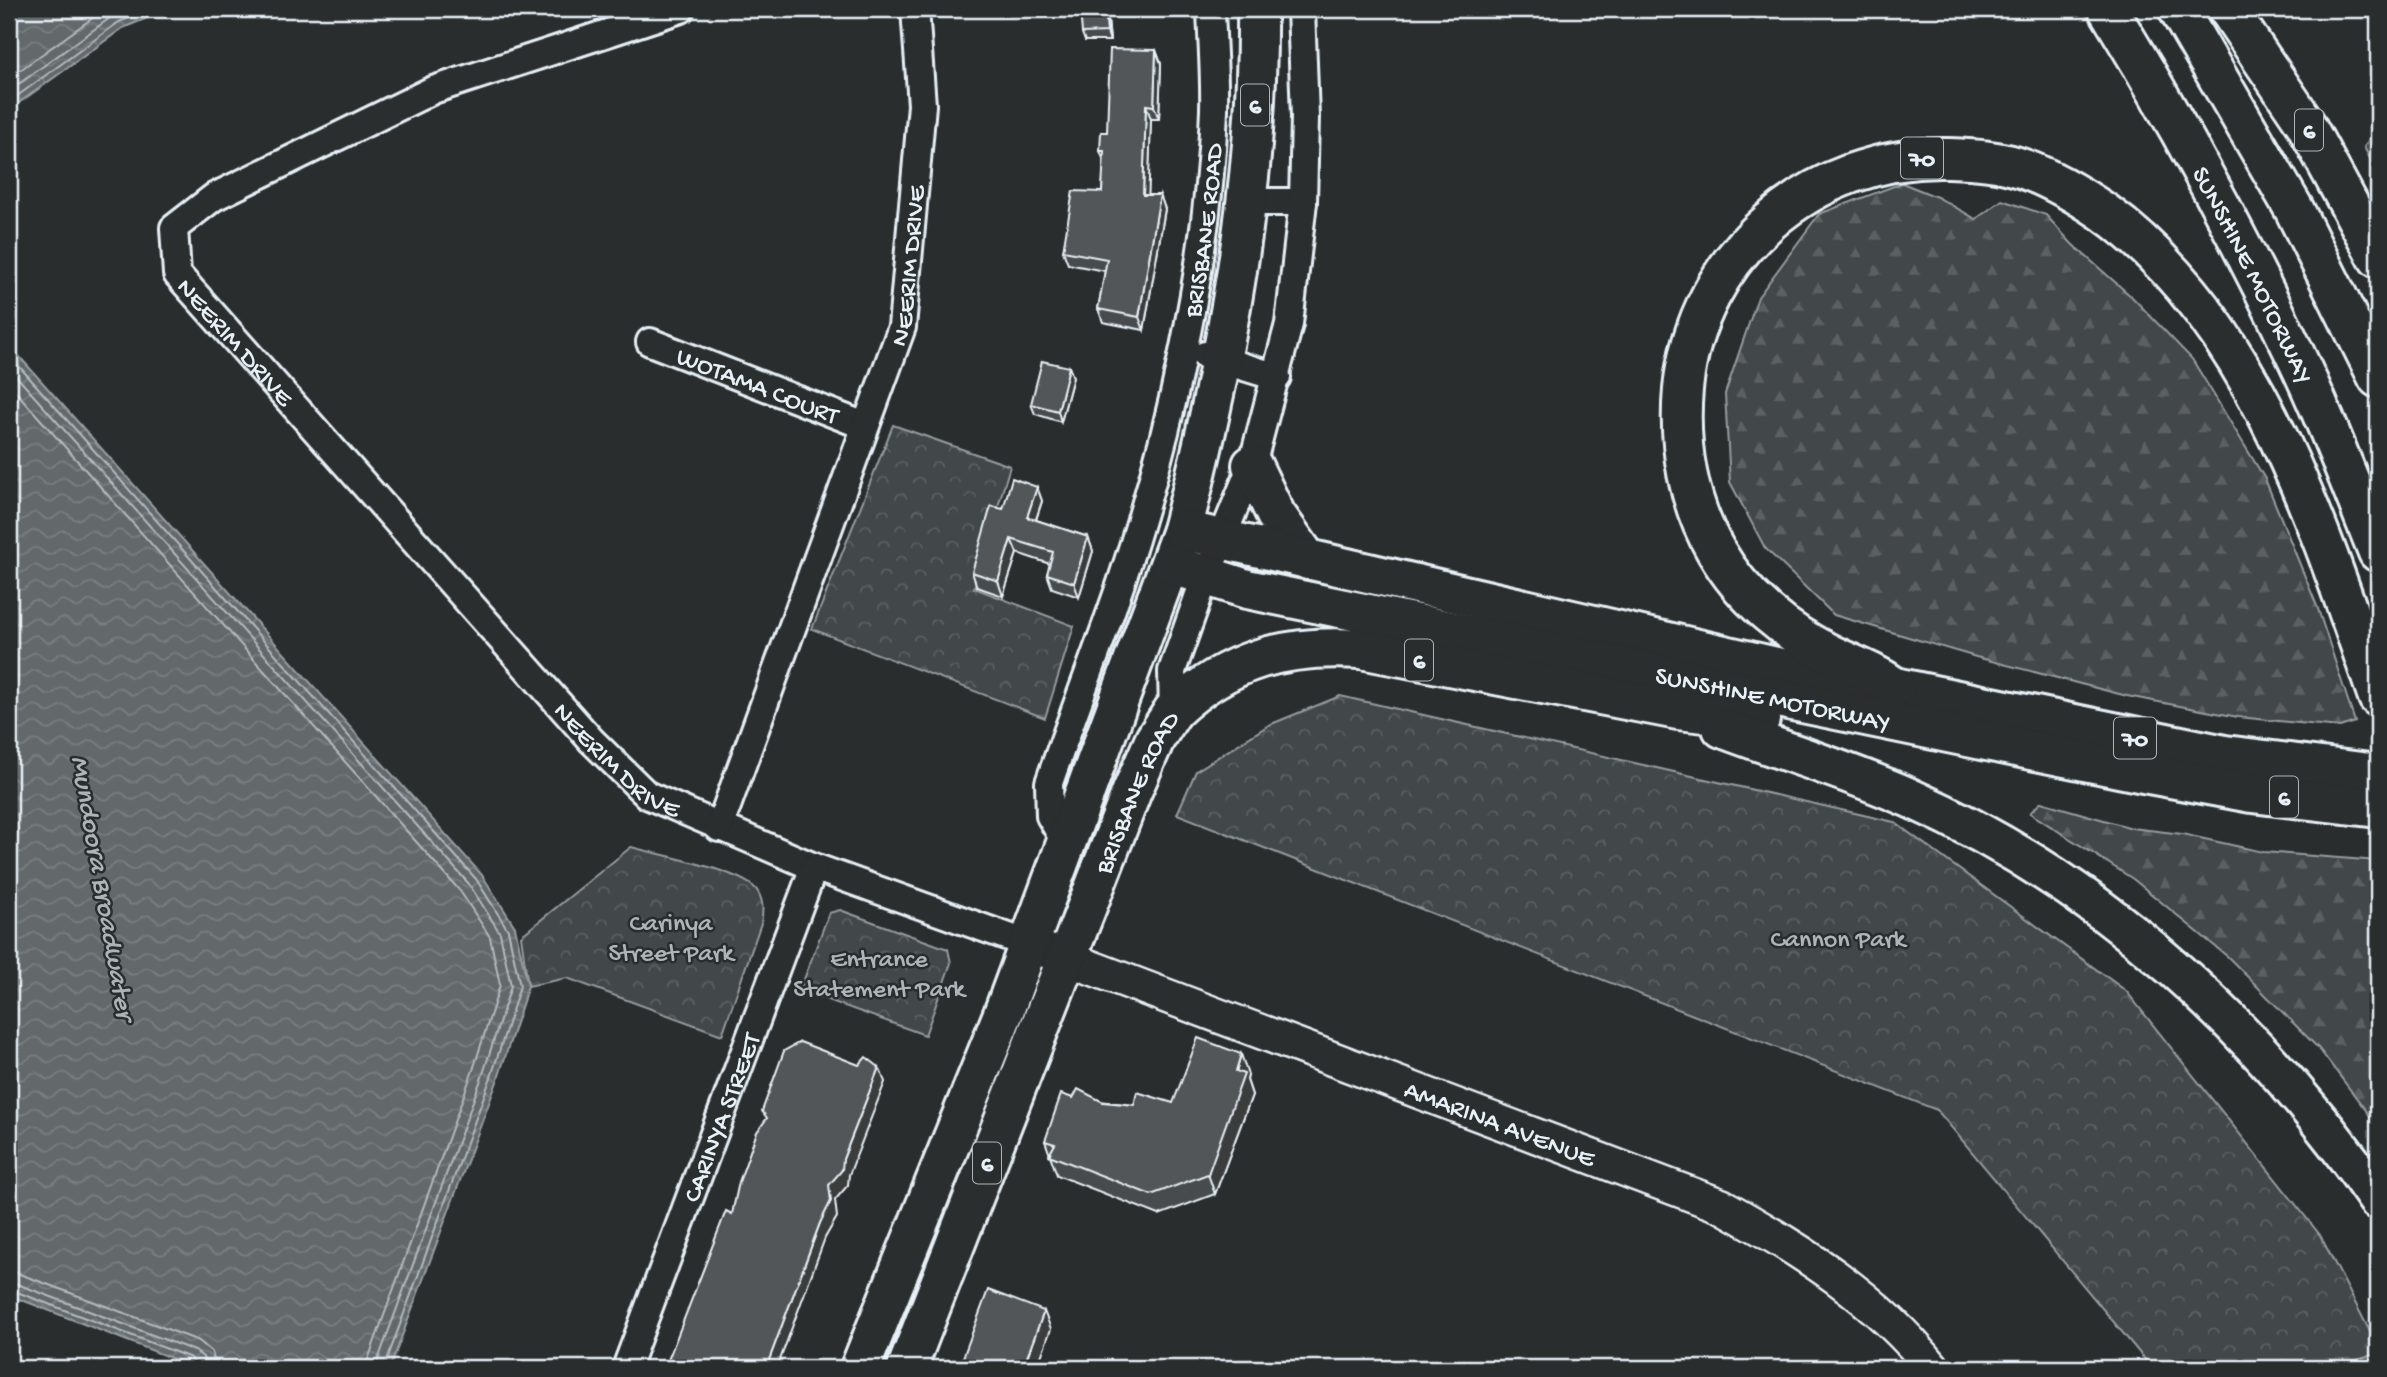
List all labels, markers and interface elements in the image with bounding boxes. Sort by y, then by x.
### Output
road number: 6 [1241,84,1269,125]
road number: 6 [2295,110,2323,150]
road number: 70 [1901,138,1943,178]
street label: BRISBANE ROAD [1179,142,1232,321]
street label: SUNSHINE MOTORWAY [2183,162,2318,390]
street label: NEERIM DRIVE [885,184,935,352]
street label: NEERIM DRIVE [168,274,299,415]
street label: WOTAMA COURT [671,343,843,434]
road number: 6 [1405,640,1433,680]
street label: SUNSHINE MOTORWAY [1652,662,1892,741]
street label: NEERIM DRIVE [545,697,685,828]
street label: BRISBANE ROAD [1090,707,1189,880]
road number: 70 [2114,718,2156,758]
water label: Mundoora Broadwater [61,753,141,1027]
road number: 6 [2270,776,2298,818]
park label: Carinya Street Park [608,910,736,971]
park label: Cannon Park [1771,926,1908,957]
park label: Entrance Statement Park [793,946,967,1007]
street label: CARINYA STREET [679,1029,770,1207]
street label: AMARINA AVENUE [1399,1076,1599,1177]
road number: 6 [973,1142,1001,1184]

